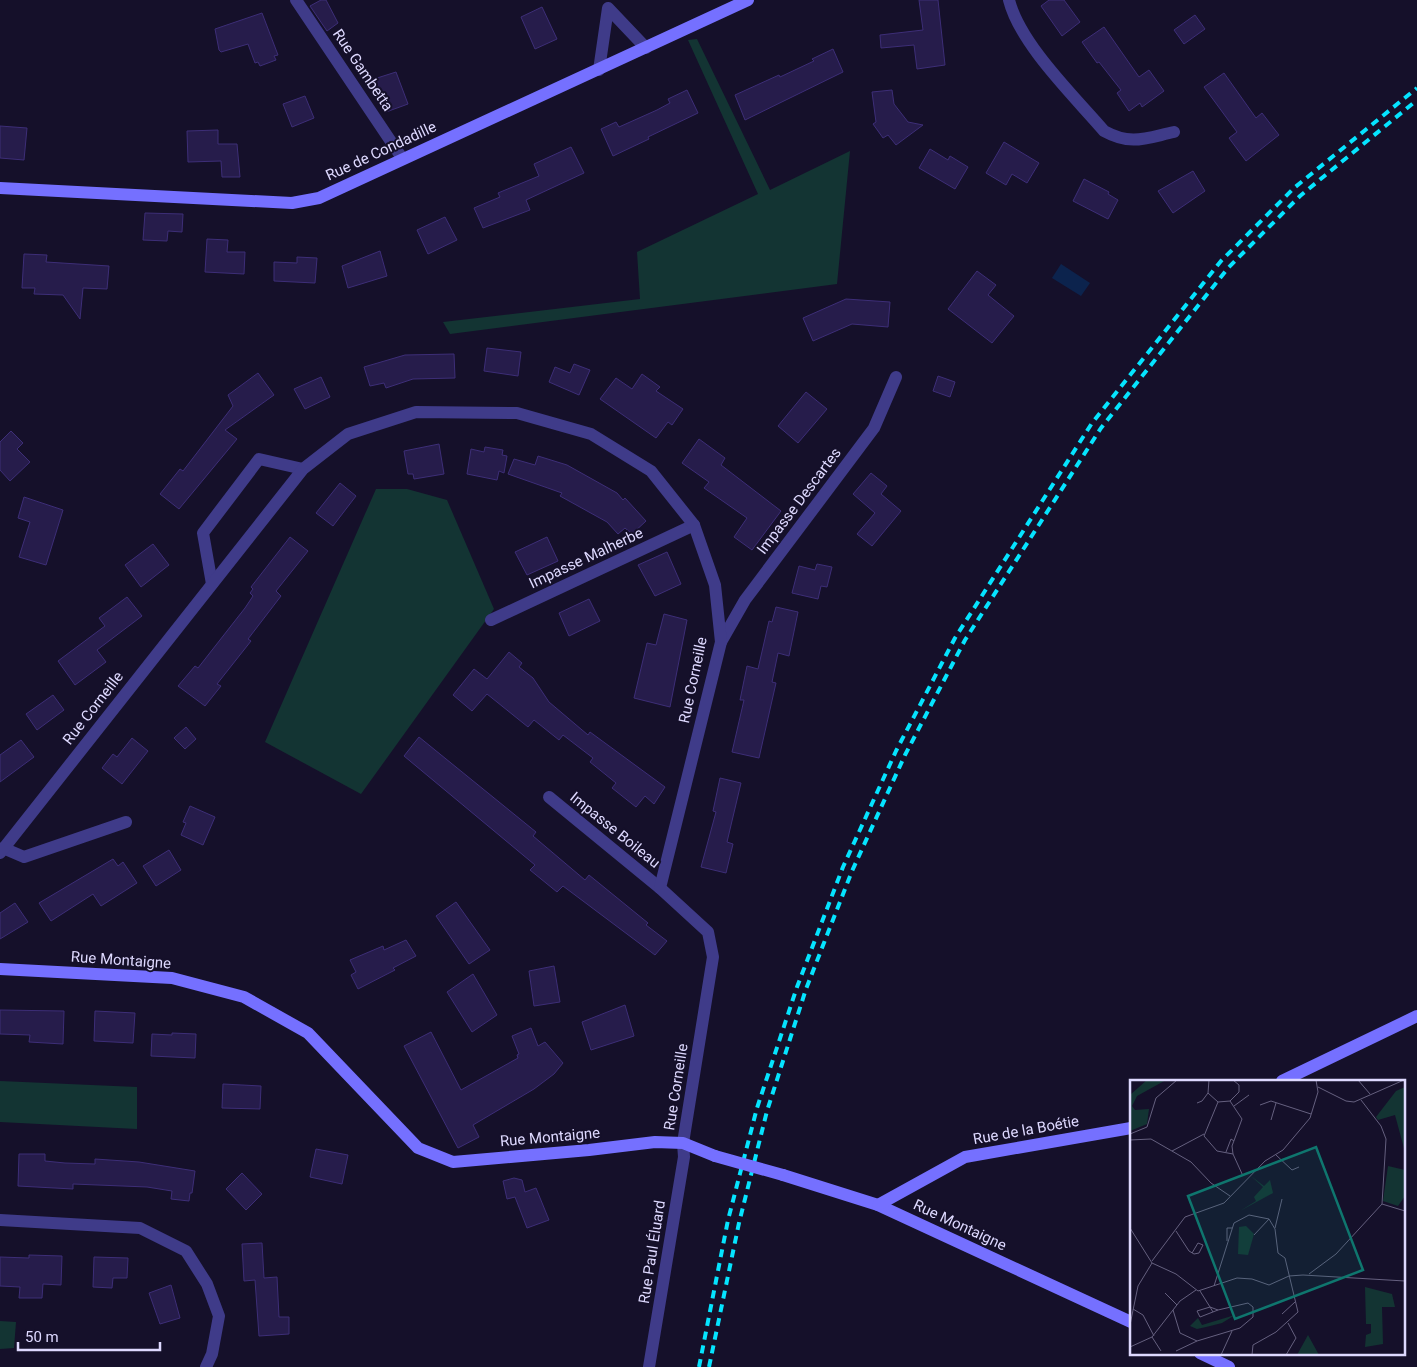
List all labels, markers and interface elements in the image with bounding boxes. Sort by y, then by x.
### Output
street label: Rue Gambetta [329,26,397,114]
street label: Rue de Condadille [323,117,439,184]
street label: Impasse Descartes [753,444,845,558]
street label: Impasse Malherbe [526,524,646,592]
street label: Rue Corneille [675,635,711,725]
street label: Rue Corneille [59,668,127,748]
street label: Impasse Boileau [566,788,664,872]
street label: Rue Montaigne [70,948,172,972]
street label: Rue Corneille [660,1042,692,1132]
inset map [1130,1080,1404,1354]
street label: Rue de la Boétie [972,1112,1080,1148]
street label: Rue Montaigne [499,1124,601,1150]
street label: Rue Montaigne [911,1196,1009,1254]
street label: Rue Paul Éluard [635,1199,669,1305]
scale bar [18,1320,160,1352]
text: 50 m [25,1328,59,1346]

